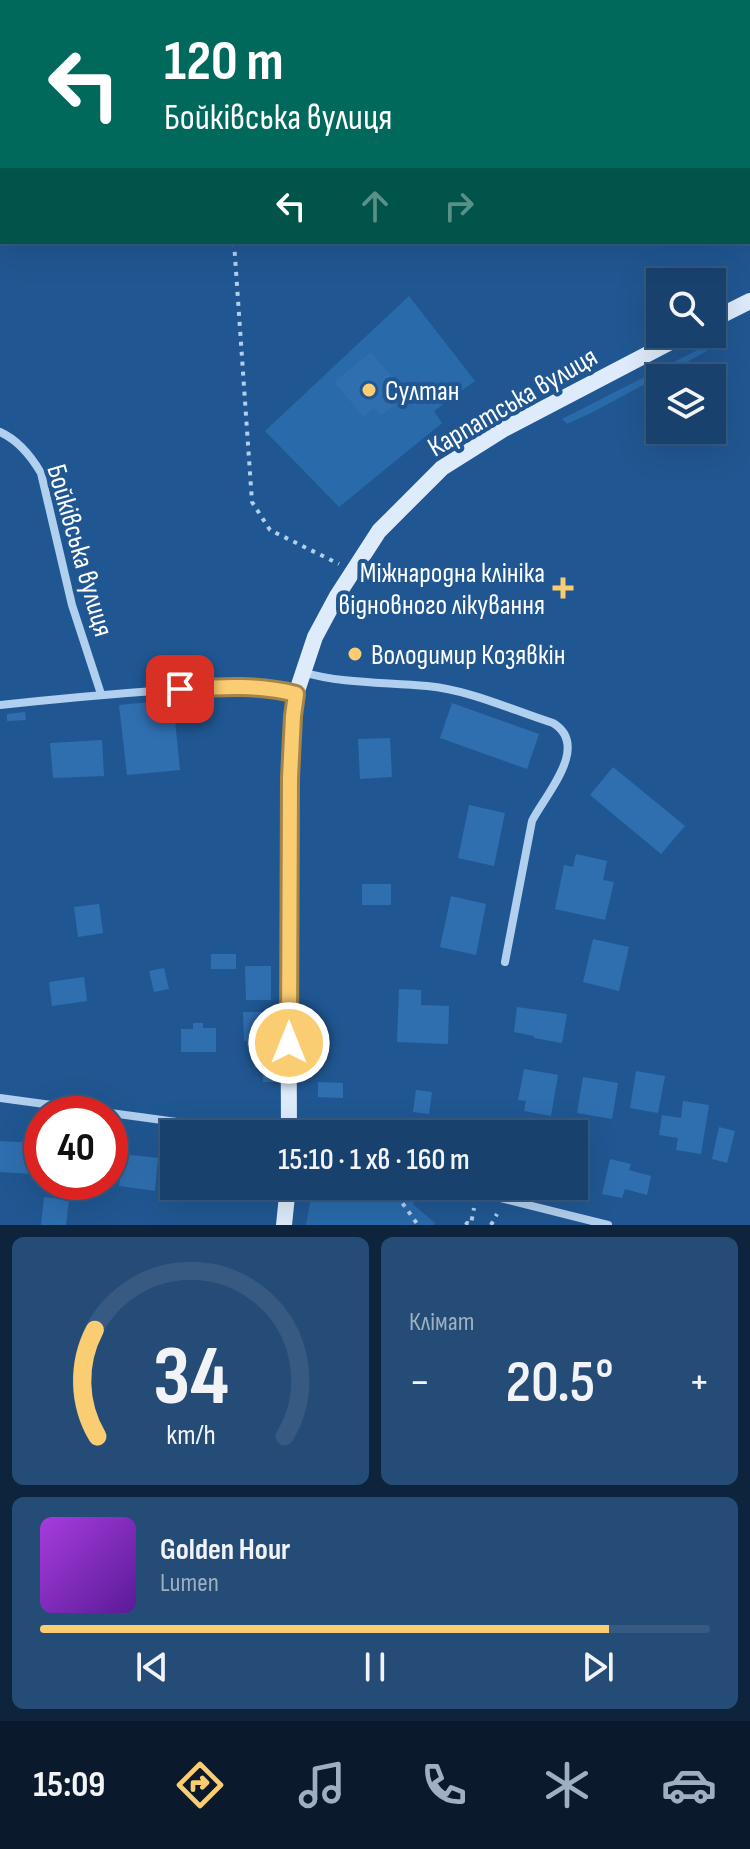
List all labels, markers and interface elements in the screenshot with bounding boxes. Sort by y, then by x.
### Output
text: 120 m [164,29,284,96]
icon: left [32,32,136,136]
text: Бойківська вулиця [164,97,392,140]
icon: left [269,184,313,228]
icon: ahead [353,184,397,228]
icon: right [437,184,481,228]
map controls [646,268,726,444]
button: search [646,268,726,348]
street label: Карпатська вулиця [422,340,603,464]
button: layers [646,364,726,444]
place label: Султан [385,375,460,408]
marker: Султан [360,381,378,399]
street label: Бойківська вулиця [39,461,120,640]
place label: Міжнародна клініка відновного лікування [339,557,545,622]
marker: Міжнародна клініка відновного лікування [552,577,574,599]
place label: Володимир Козявкін [371,639,565,672]
marker: Володимир Козявкін [346,645,364,663]
pin [146,655,214,723]
icon: arrive [158,667,202,711]
position arrow [247,1001,331,1085]
speed limit sign: 40 [24,1096,128,1200]
text: 15:10 · 1 хв · 160 m [278,1142,470,1178]
text: Клімат [409,1307,474,1338]
text: 34 [152,1328,229,1428]
text: 20.5° [505,1347,614,1419]
text: − [409,1356,431,1409]
text: + [688,1356,710,1409]
text: km/h [166,1418,215,1453]
text: Golden Hour [160,1532,290,1568]
text: Lumen [160,1568,219,1599]
icon: previous [130,1645,174,1689]
icon: pause [353,1645,397,1689]
icon: next [576,1645,620,1689]
icon: directions [172,1757,228,1813]
icon: music [294,1757,350,1813]
icon: phone [416,1757,472,1813]
icon: climate [539,1757,595,1813]
icon: car [661,1757,717,1813]
text: 15:09 [33,1764,105,1807]

